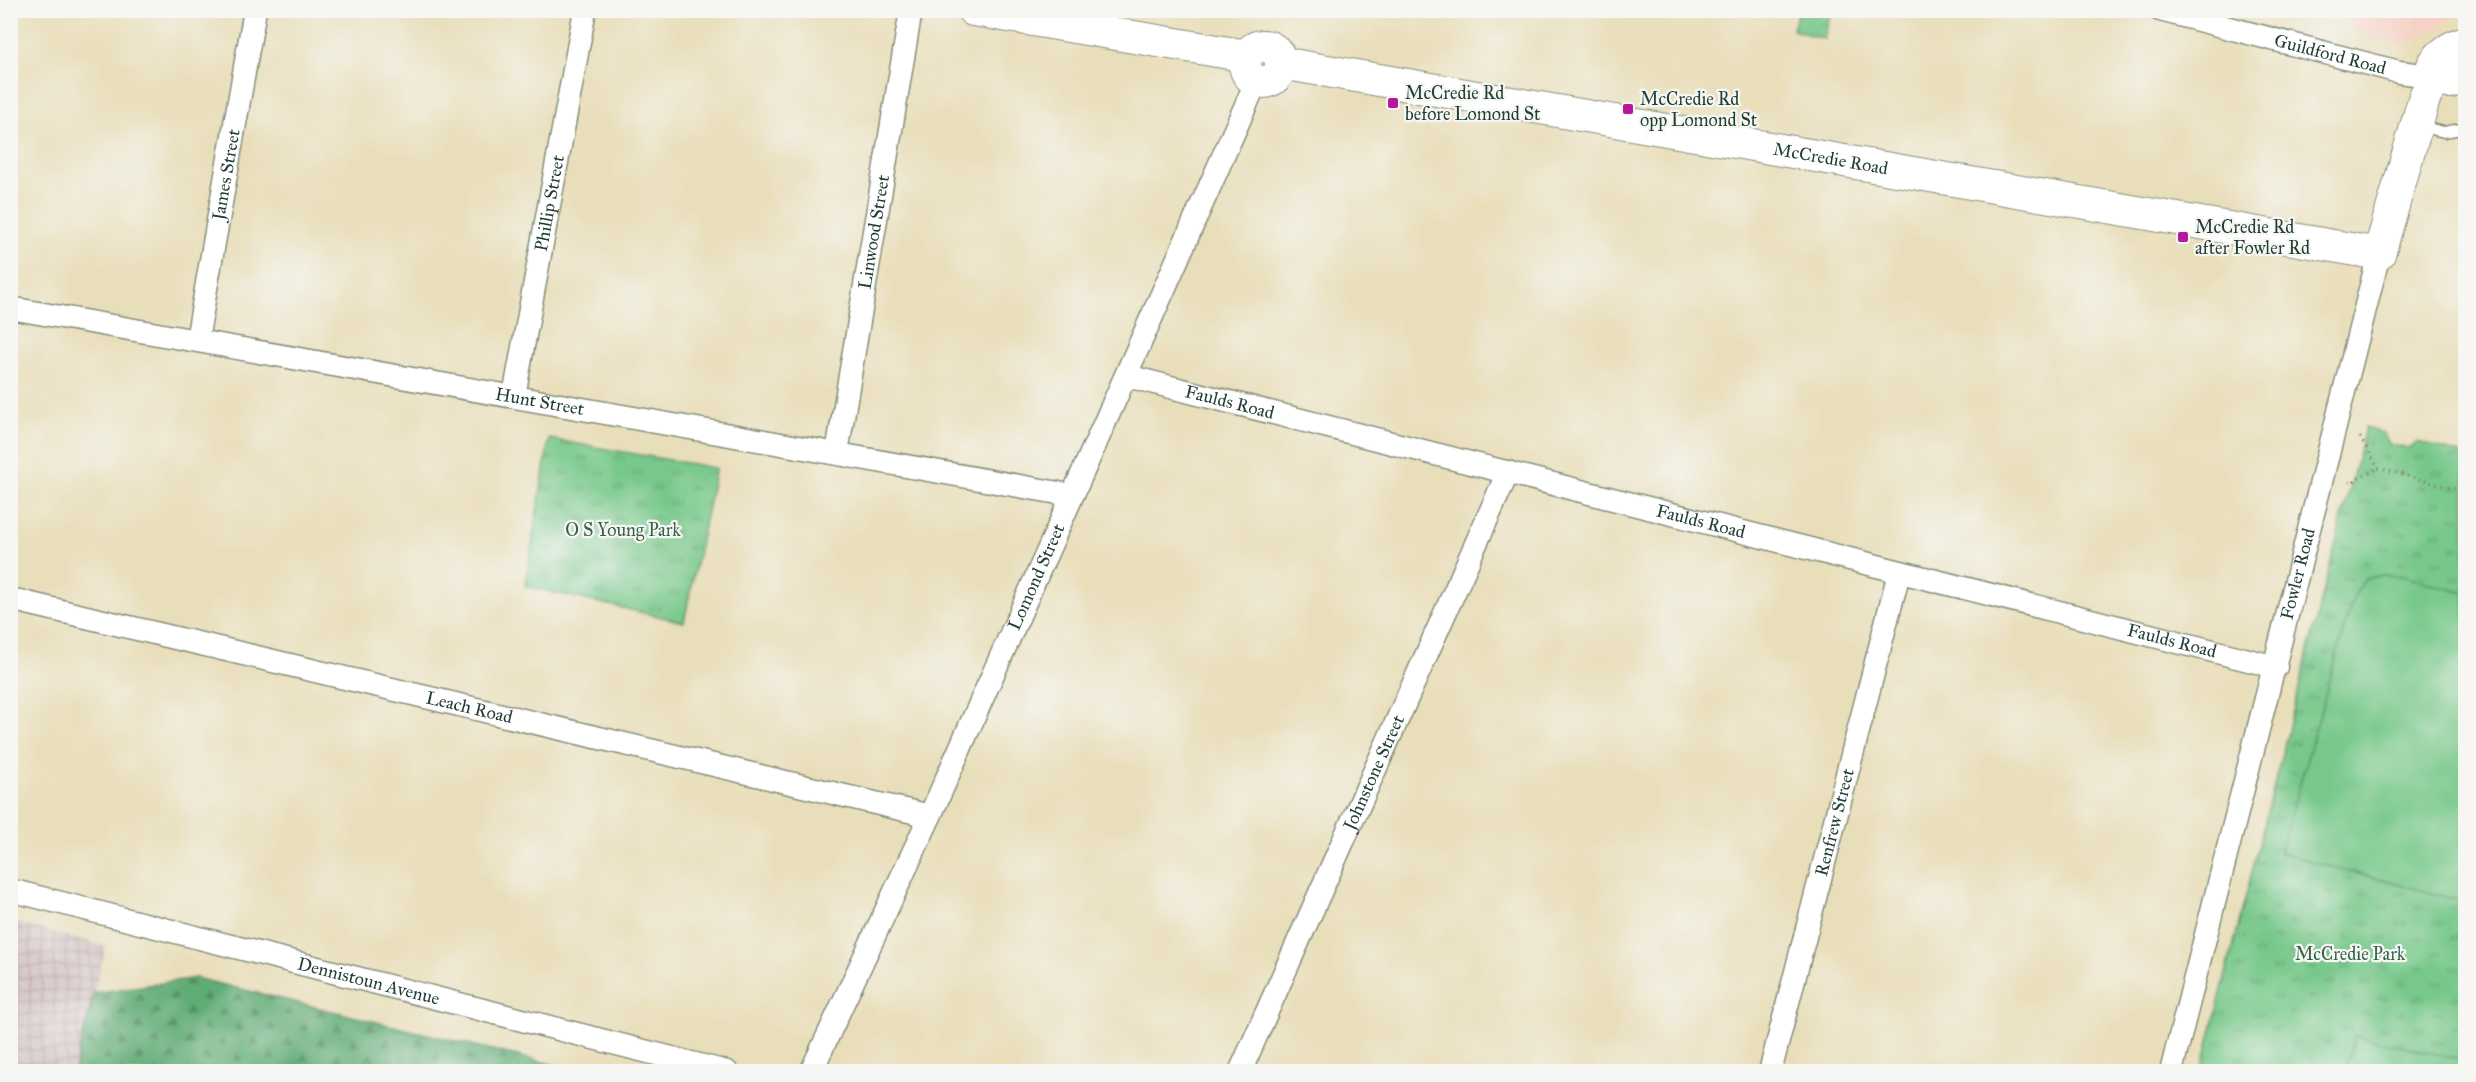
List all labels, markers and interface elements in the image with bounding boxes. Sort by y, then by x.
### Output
street label: Guildford Road [2272,29,2389,79]
place label: McCredie Rd before Lomond St [1405,82,1541,125]
place label: McCredie Rd opp Lomond St [1640,88,1758,131]
marker: McCredie Rd before Lomond St [1386,96,1400,110]
marker: McCredie Rd opp Lomond St [1621,102,1635,116]
street label: James Street [207,127,245,224]
street label: McCredie Road [1772,138,1890,179]
street label: Phillip Street [530,153,569,253]
street label: Linwood Street [854,173,894,291]
place label: McCredie Rd after Fowler Rd [2195,216,2310,259]
marker: McCredie Rd after Fowler Rd [2176,230,2190,244]
street label: Faulds Road [1183,380,1277,424]
street label: Hunt Street [494,383,586,420]
street label: Faulds Road [1654,499,1748,543]
park label: O S Young Park [565,519,681,542]
street label: Lomond Street [1003,520,1070,633]
street label: Fowler Road [2275,526,2320,622]
street label: Faulds Road [2125,619,2219,663]
street label: Leach Road [424,687,515,728]
street label: Johnstone Street [1338,711,1409,836]
street label: Renfrew Street [1810,765,1859,878]
park label: McCredie Park [2295,943,2406,965]
street label: Dennistoun Avenue [295,952,442,1010]

